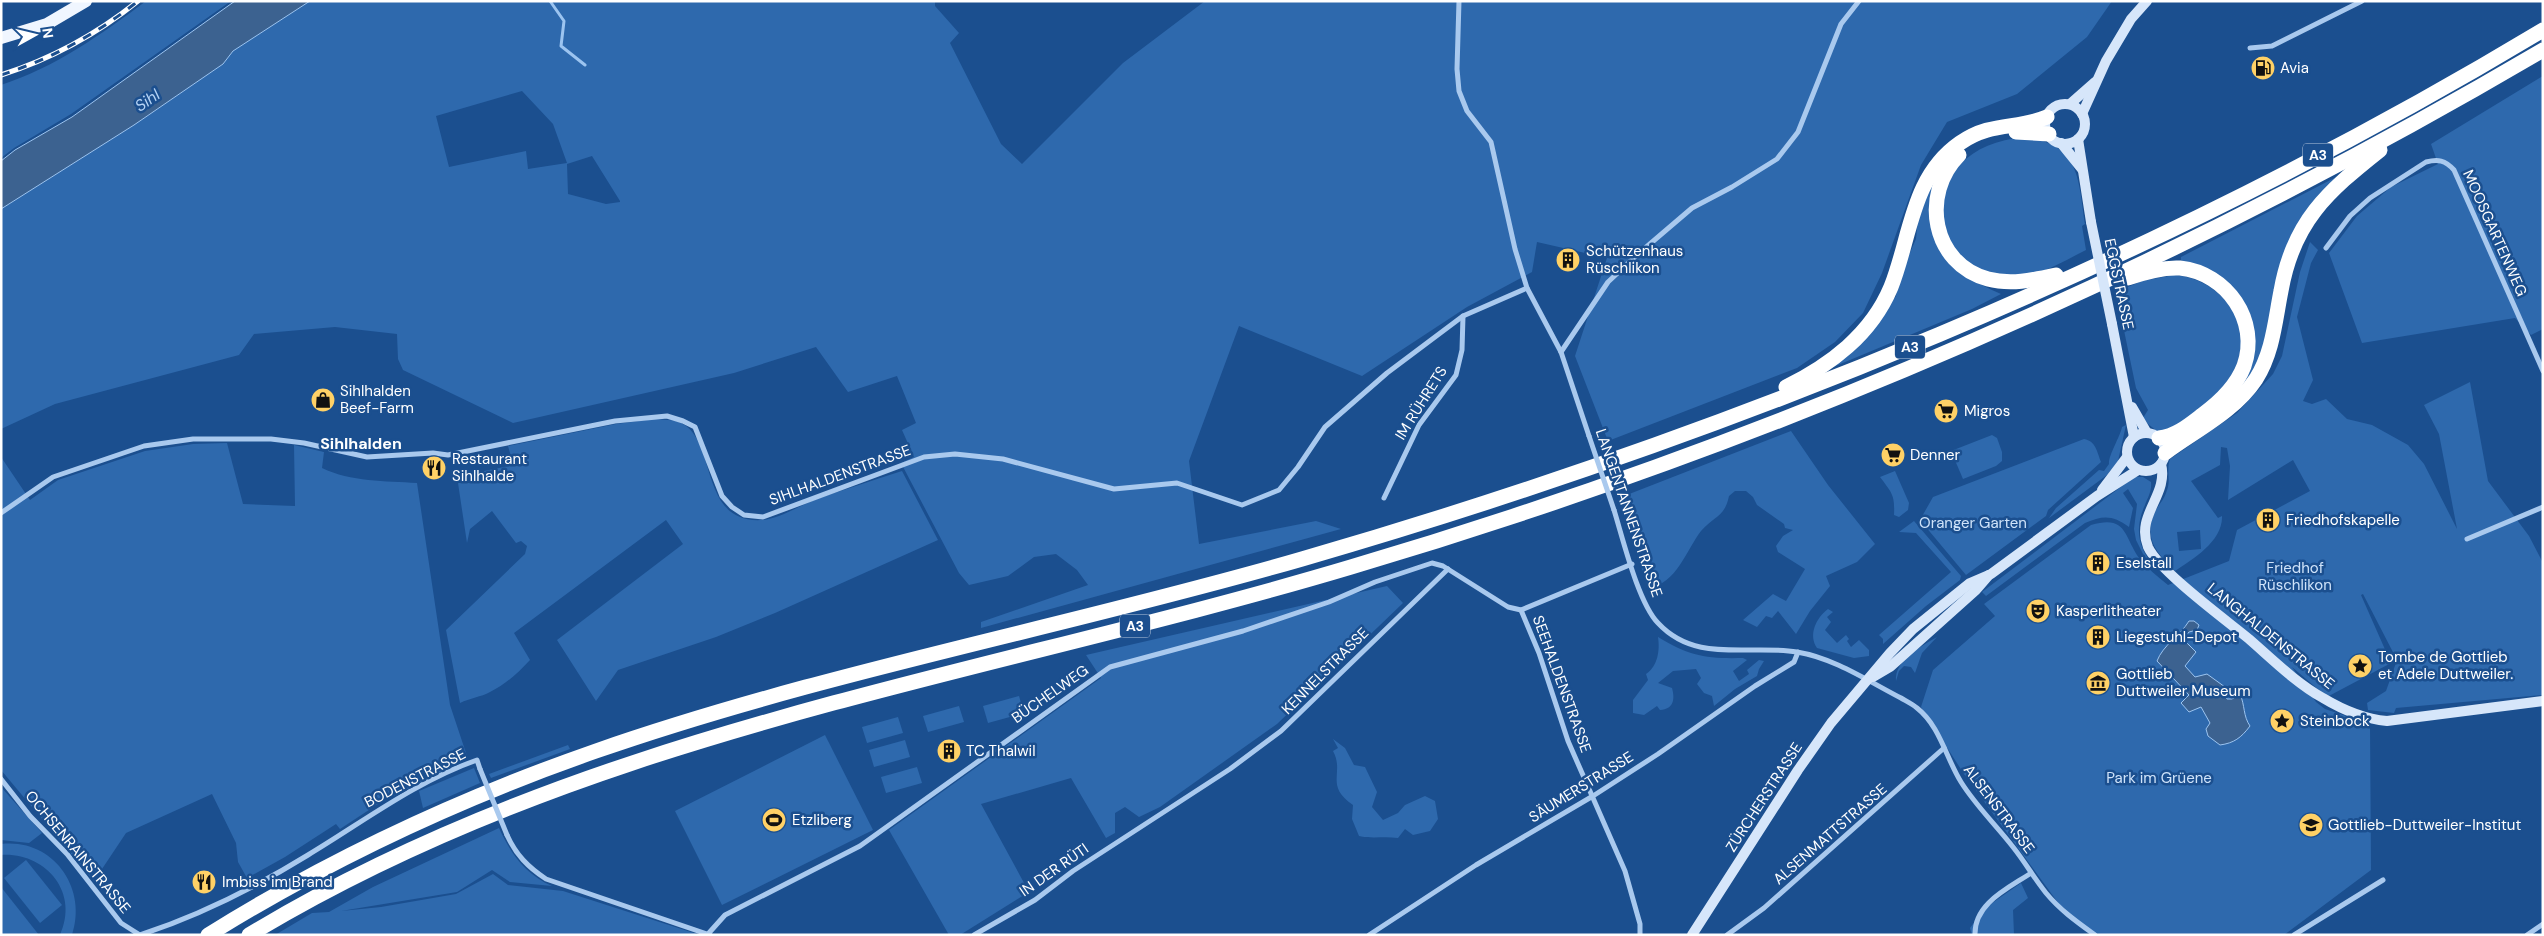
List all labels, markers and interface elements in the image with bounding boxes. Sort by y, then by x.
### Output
north arrow [10,10,60,60]
text: N [38,27,57,40]
fuel station icon: Avia [2250,55,2276,81]
place label: Avia [2280,58,2309,78]
water label: Sihl [131,84,164,116]
road number: A3 [2303,144,2333,166]
street label: MOOSGARTENWEG [2458,167,2532,299]
street label: EGGSTRASSE [2100,237,2138,331]
place label: Schützenhaus Rüschlikon [1586,241,1683,278]
building icon: Schützenhaus Rüschlikon [1555,247,1581,273]
road number: A3 [1895,336,1925,358]
street label: IM RÜHRETS [1390,362,1452,444]
place label: Sihlhalden Beef-Farm [340,381,414,418]
shop icon: Sihlhalden Beef-Farm [310,387,336,413]
supermarket icon: Migros [1933,398,1959,424]
place label: Migros [1964,401,2010,421]
street label: LANGENTANNENSTRASSE [1591,426,1667,600]
district label: Sihlhalden [320,433,402,454]
street label: SIHLHALDENSTRASSE [766,440,914,510]
supermarket icon: Denner [1880,442,1906,468]
place label: Denner [1910,445,1961,465]
place label: Restaurant Sihlhalde [452,449,527,486]
restaurant icon: Restaurant Sihlhalde [421,455,447,481]
building icon: Friedhofskapelle [2255,507,2281,533]
place label: Friedhofskapelle [2286,510,2400,530]
park label: Oranger Garten [1919,513,2027,533]
building icon: Eselstall [2085,550,2111,576]
place label: Eselstall [2116,553,2172,573]
park label: Friedhof Rüschlikon [2258,558,2332,595]
street label: LANGHALDENSTRASSE [2203,578,2339,694]
theatre icon: Kasperlitheater [2025,598,2051,624]
place label: Kasperlitheater [2056,601,2162,621]
street label: SEEHALDENSTRASSE [1528,613,1596,755]
road number: A3 [1120,614,1150,638]
street label: KENNELSTRASSE [1277,623,1373,719]
building icon: Liegestuhl-Depot [2085,624,2111,650]
place label: Liegestuhl-Depot [2116,627,2237,647]
place label: Tombe de Gottlieb et Adele Duttweiler. [2378,647,2513,684]
place icon: Tombe de Gottlieb et Adele Duttweiler. [2347,653,2373,679]
street label: BÜCHELWEG [1008,660,1092,728]
place label: Gottlieb Duttweiler Museum [2116,664,2251,701]
museum icon: Gottlieb Duttweiler Museum [2085,670,2111,696]
place icon: Steinbock [2269,708,2295,734]
place label: Steinbock [2300,711,2370,731]
building icon: TC Thalwil [936,738,962,764]
street label: ZÜRCHERSTRASSE [1721,738,1807,856]
place label: TC Thalwil [966,741,1036,761]
street label: BODENSTRASSE [361,744,469,812]
street label: SÄUMERSTRASSE [1525,747,1637,827]
street label: ALSENSTRASSE [1959,760,2039,858]
park label: Park im Grüene [2106,768,2212,788]
street label: ALSENMATTSTRASSE [1769,779,1891,889]
street label: OCHSENRAINSTRASSE [21,786,135,918]
sports icon: Etzliberg [761,807,787,833]
place label: Etzliberg [792,810,852,830]
school or university icon: Gottlieb-Duttweiler-Institut [2298,812,2324,838]
place label: Gottlieb-Duttweiler-Institut [2328,815,2521,835]
street label: IN DER RÜTI [1015,839,1093,901]
restaurant icon: Imbiss im Brand [191,869,217,895]
place label: Imbiss im Brand [222,872,333,892]

